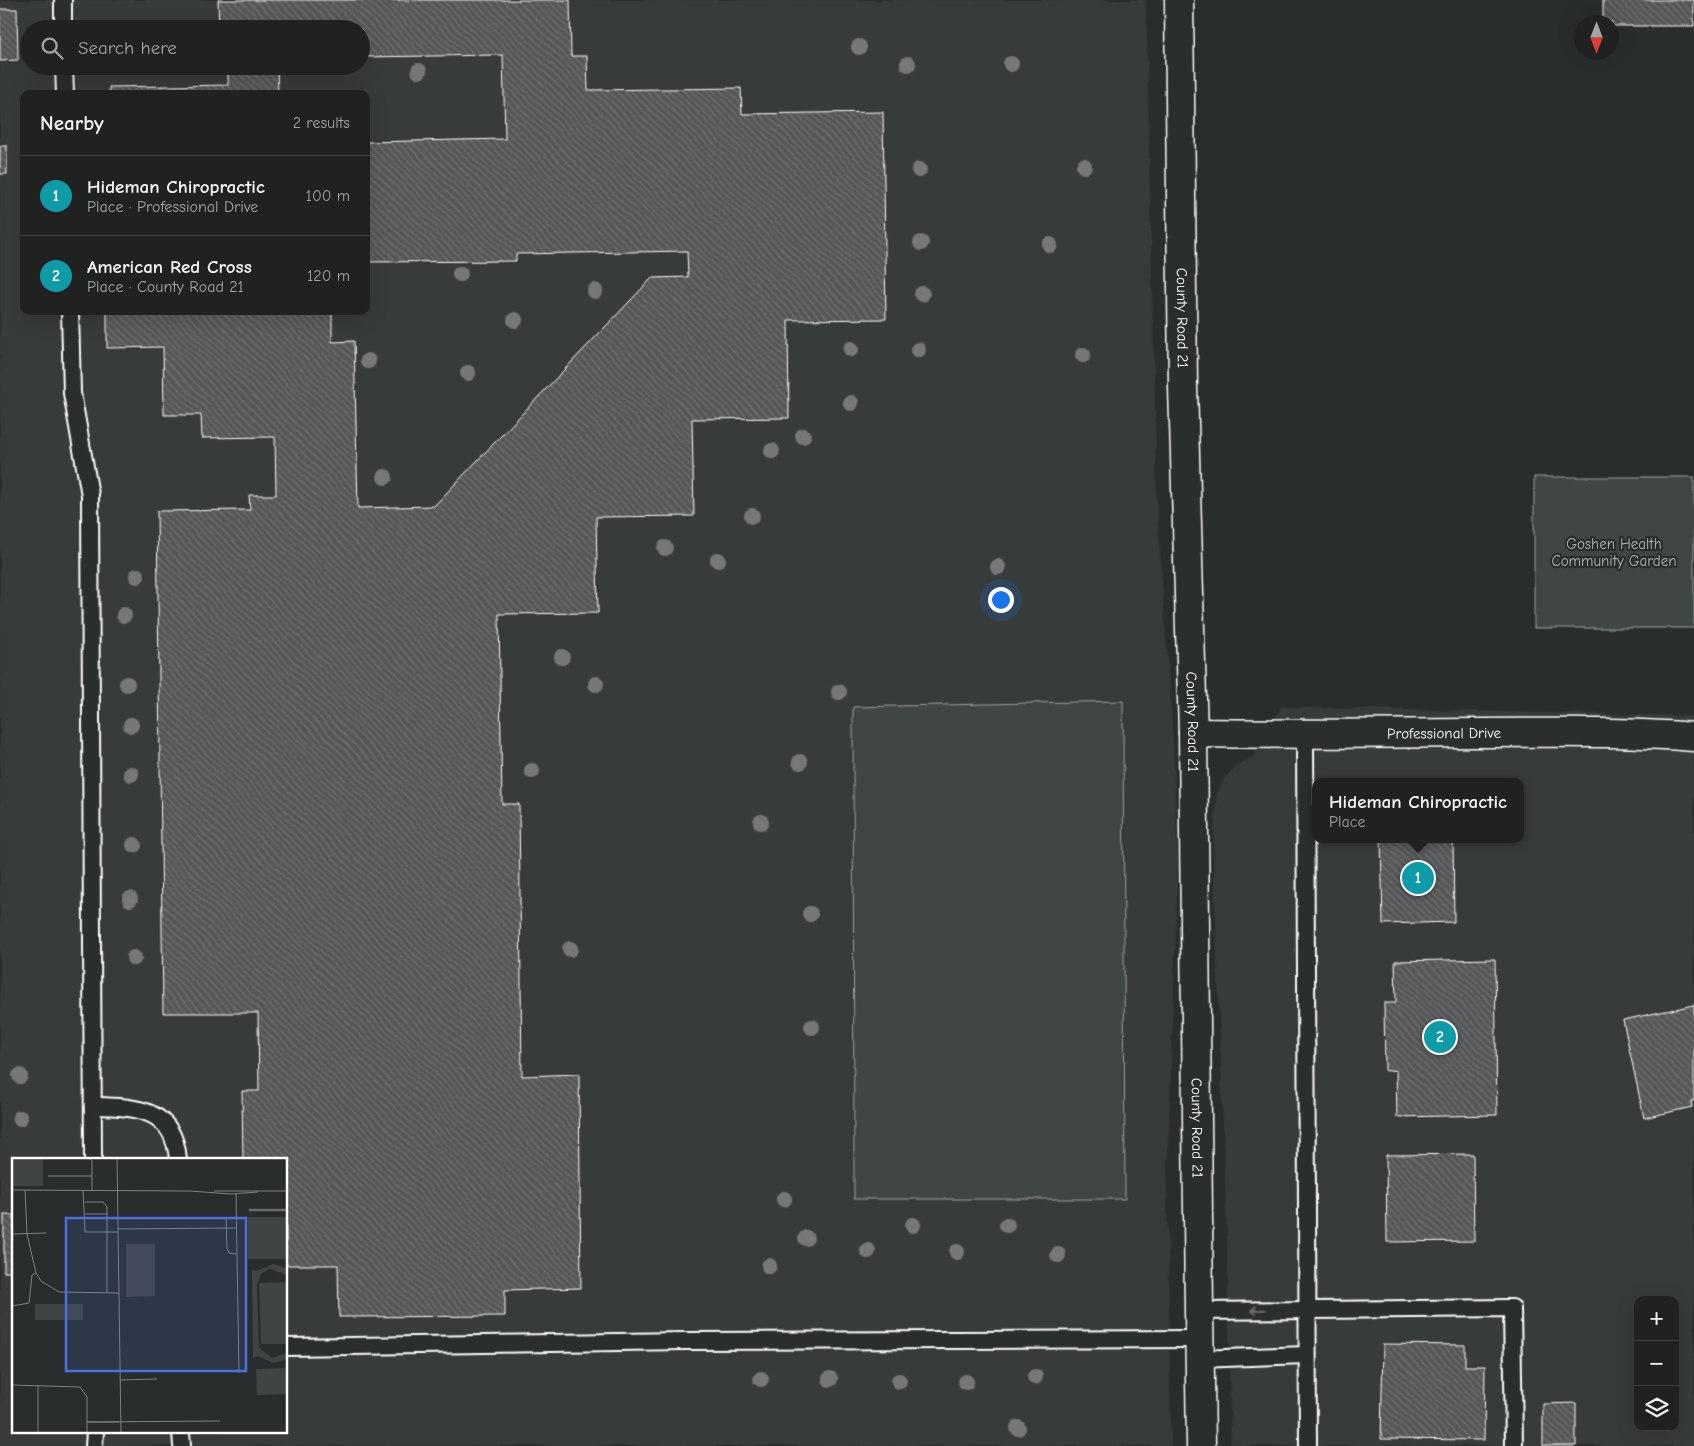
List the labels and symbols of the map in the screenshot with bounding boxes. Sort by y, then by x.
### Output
north arrow [1574,15,1619,60]
street label: County Road 21 [1173,268,1192,368]
park label: Goshen Health Community Garden [1551,535,1677,570]
your location [988,587,1014,613]
street label: County Road 21 [1182,671,1202,772]
street label: Professional Drive [1387,724,1501,743]
pin: 1 [1402,859,1434,897]
pin: 2 [1424,1018,1456,1056]
street label: County Road 21 [1188,1078,1207,1178]
inset map [12,1158,288,1434]
one-way arrow [1250,1305,1266,1315]

